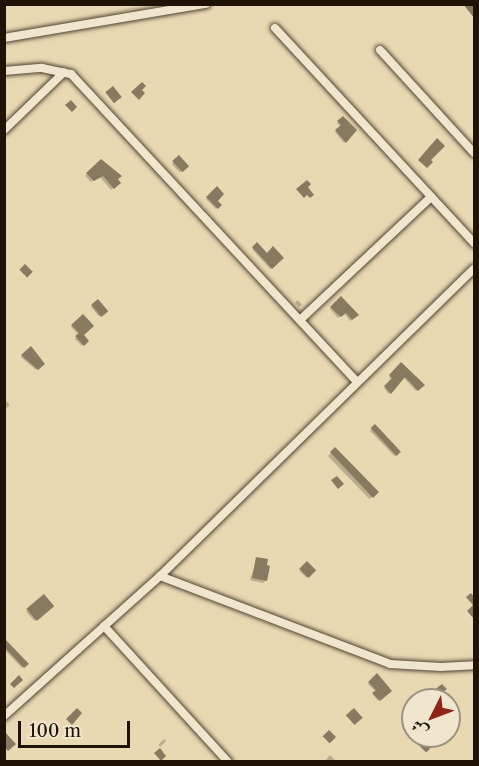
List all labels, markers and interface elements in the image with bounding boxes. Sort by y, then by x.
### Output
north arrow [401,688,461,748]
scale bar [21,709,134,747]
text: ش [406,716,432,741]
text: 100 m [29,720,81,742]

